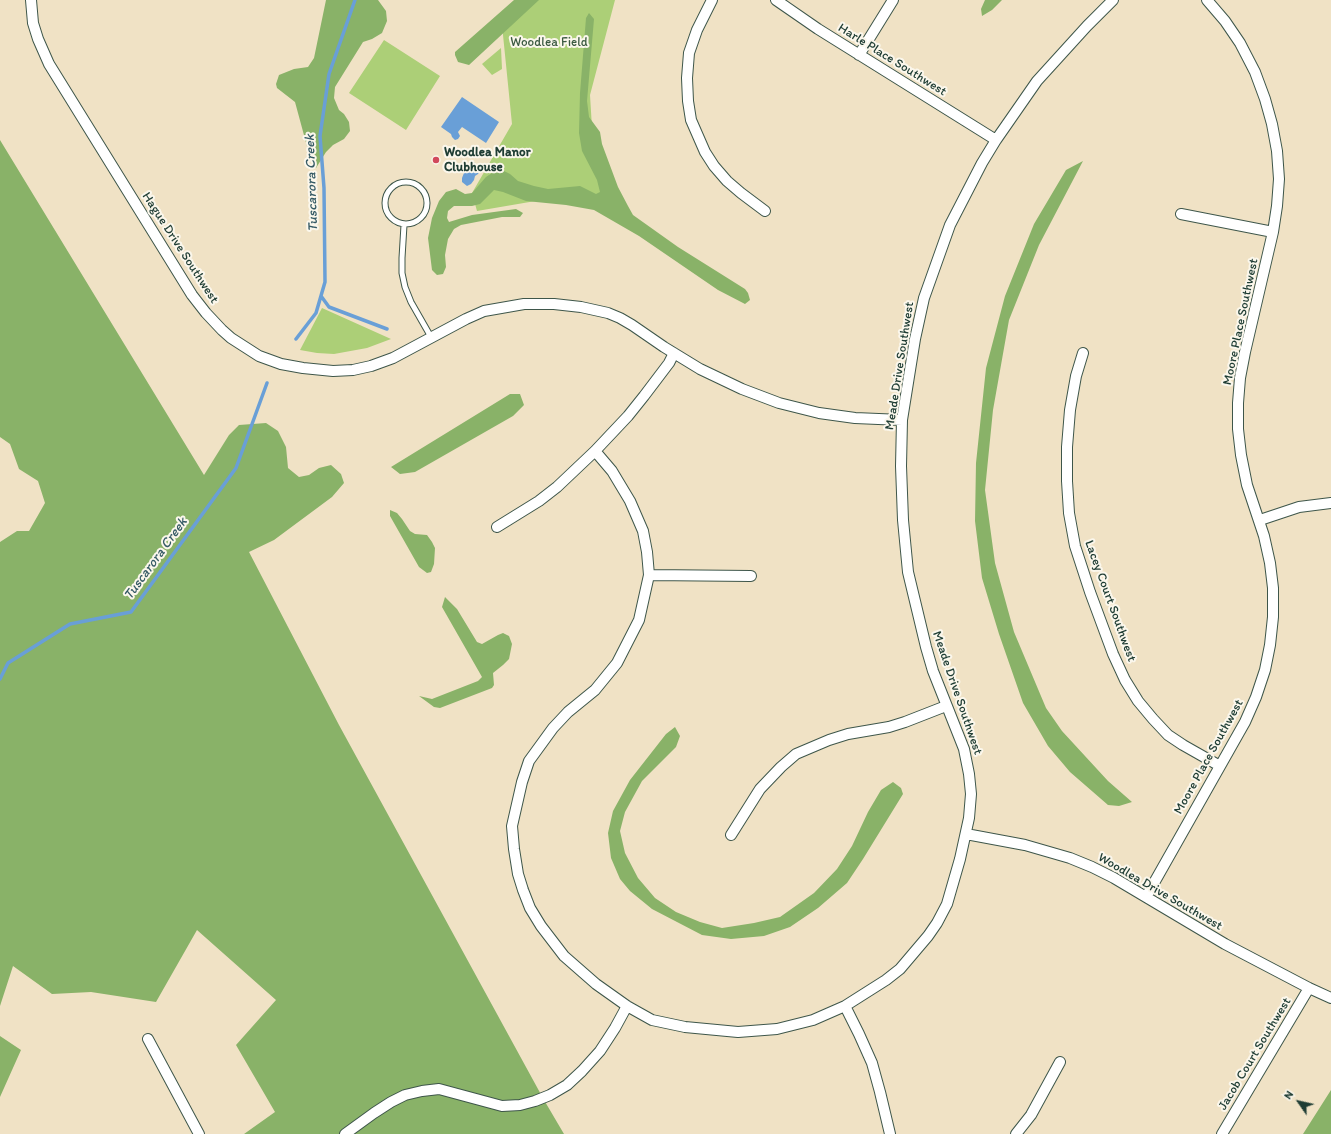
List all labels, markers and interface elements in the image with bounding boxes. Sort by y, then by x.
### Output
street label: Harle Place Southwest [835,20,949,100]
park label: Woodlea Field [510,35,588,51]
water label: Tuscarora Creek [302,134,322,232]
place label: Woodlea Manor Clubhouse [444,145,531,176]
marker: Woodlea Manor Clubhouse [431,155,441,165]
street label: Hague Drive Southwest [138,190,222,306]
street label: Moore Place Southwest [1220,257,1262,387]
street label: Meade Drive Southwest [882,301,918,431]
water label: Tuscarora Creek [121,515,191,603]
street label: Lacey Court Southwest [1081,538,1139,664]
street label: Meade Drive Southwest [929,629,985,757]
street label: Moore Place Southwest [1171,697,1247,817]
street label: Woodlea Drive Southwest [1095,850,1225,934]
street label: Jacob Court Southwest [1215,995,1295,1113]
north arrow [1279,1082,1319,1122]
text: N [1281,1088,1296,1102]

